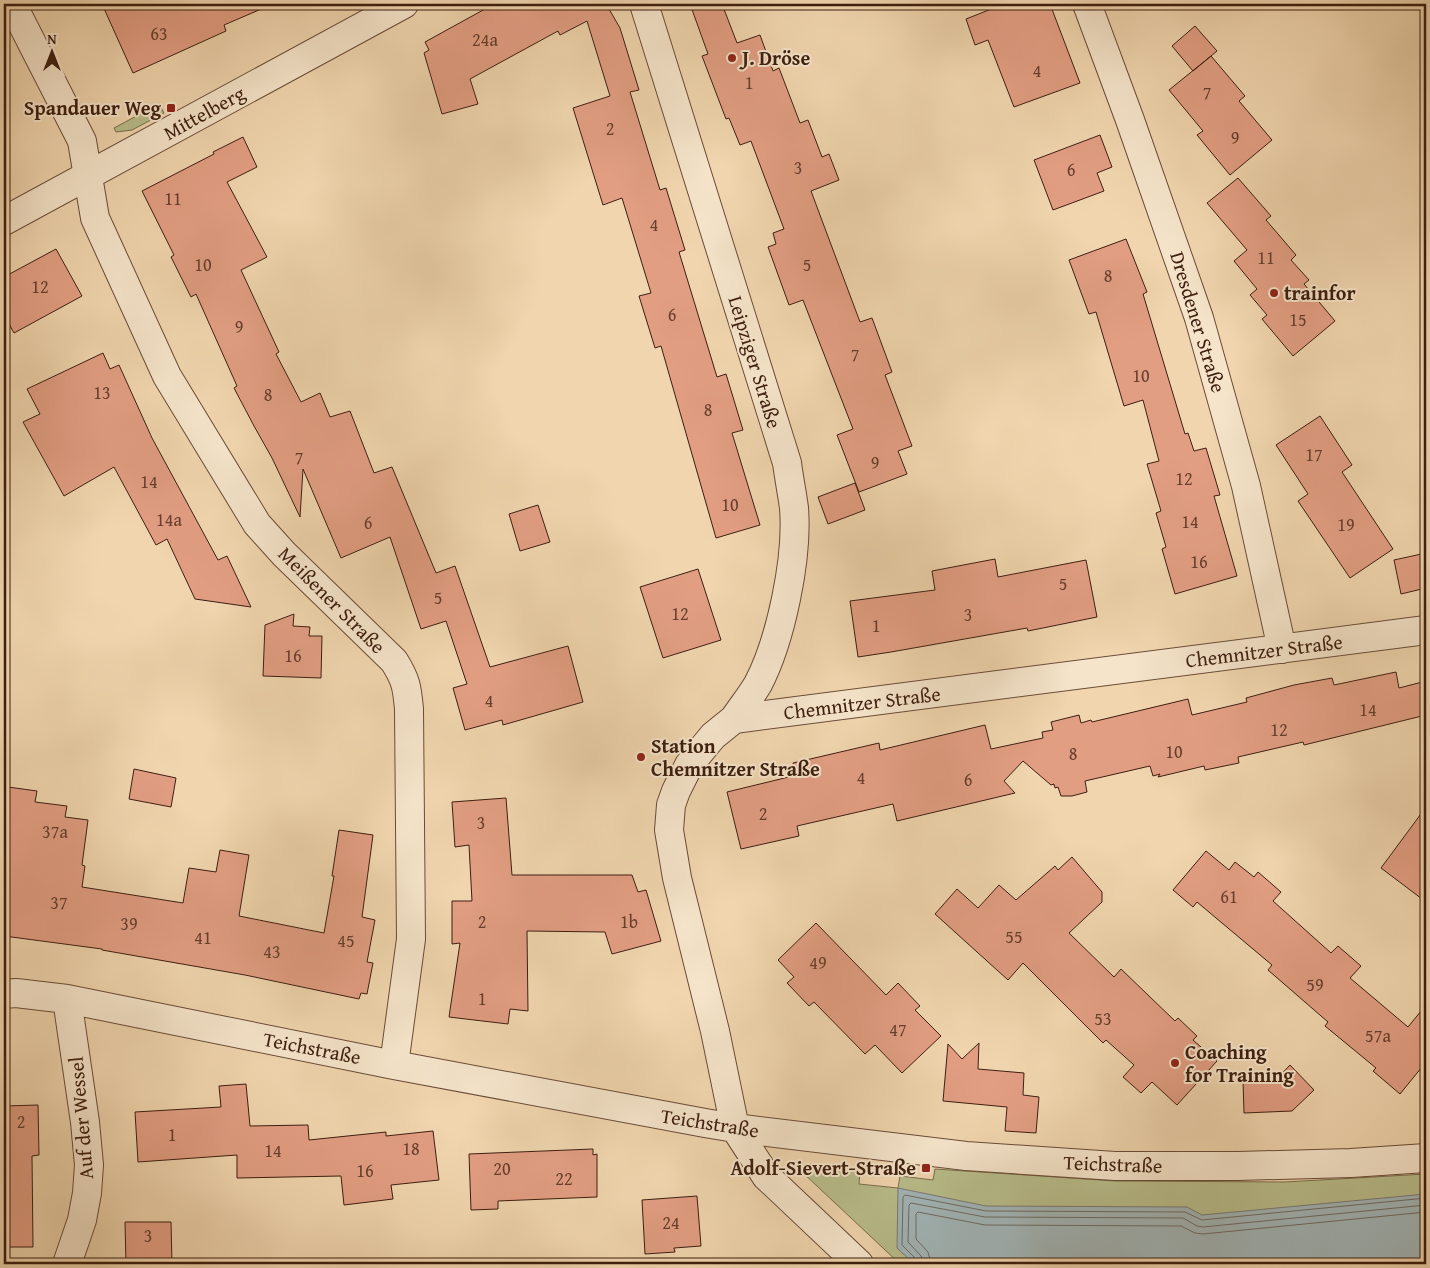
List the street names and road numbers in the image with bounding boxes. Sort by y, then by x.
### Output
street label: Mittelberg [158,78,250,147]
street label: Dresdener Straße [1163,248,1234,396]
street label: Leipziger Straße [722,292,789,432]
street label: Meißener Straße [272,539,393,660]
street label: Chemnitzer Straße [1184,626,1344,675]
street label: Chemnitzer Straße [782,678,942,727]
street label: Teichstraße [261,1024,363,1071]
street label: Auf der Wessel [61,1055,100,1181]
street label: Teichstraße [659,1100,761,1145]
street label: Teichstraße [1063,1147,1163,1180]

